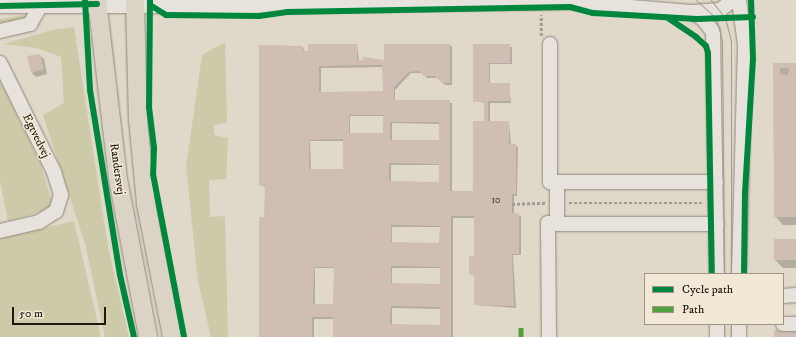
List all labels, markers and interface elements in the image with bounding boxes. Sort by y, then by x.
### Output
street label: Egtvedvej [19,112,53,160]
street label: Randersvej [106,142,128,196]
house number: 10 [491,195,501,207]
legend [644,273,784,325]
text: Cycle path [682,282,733,297]
scale bar [14,299,108,325]
text: Path [682,302,704,317]
text: 50 m [19,306,43,321]

